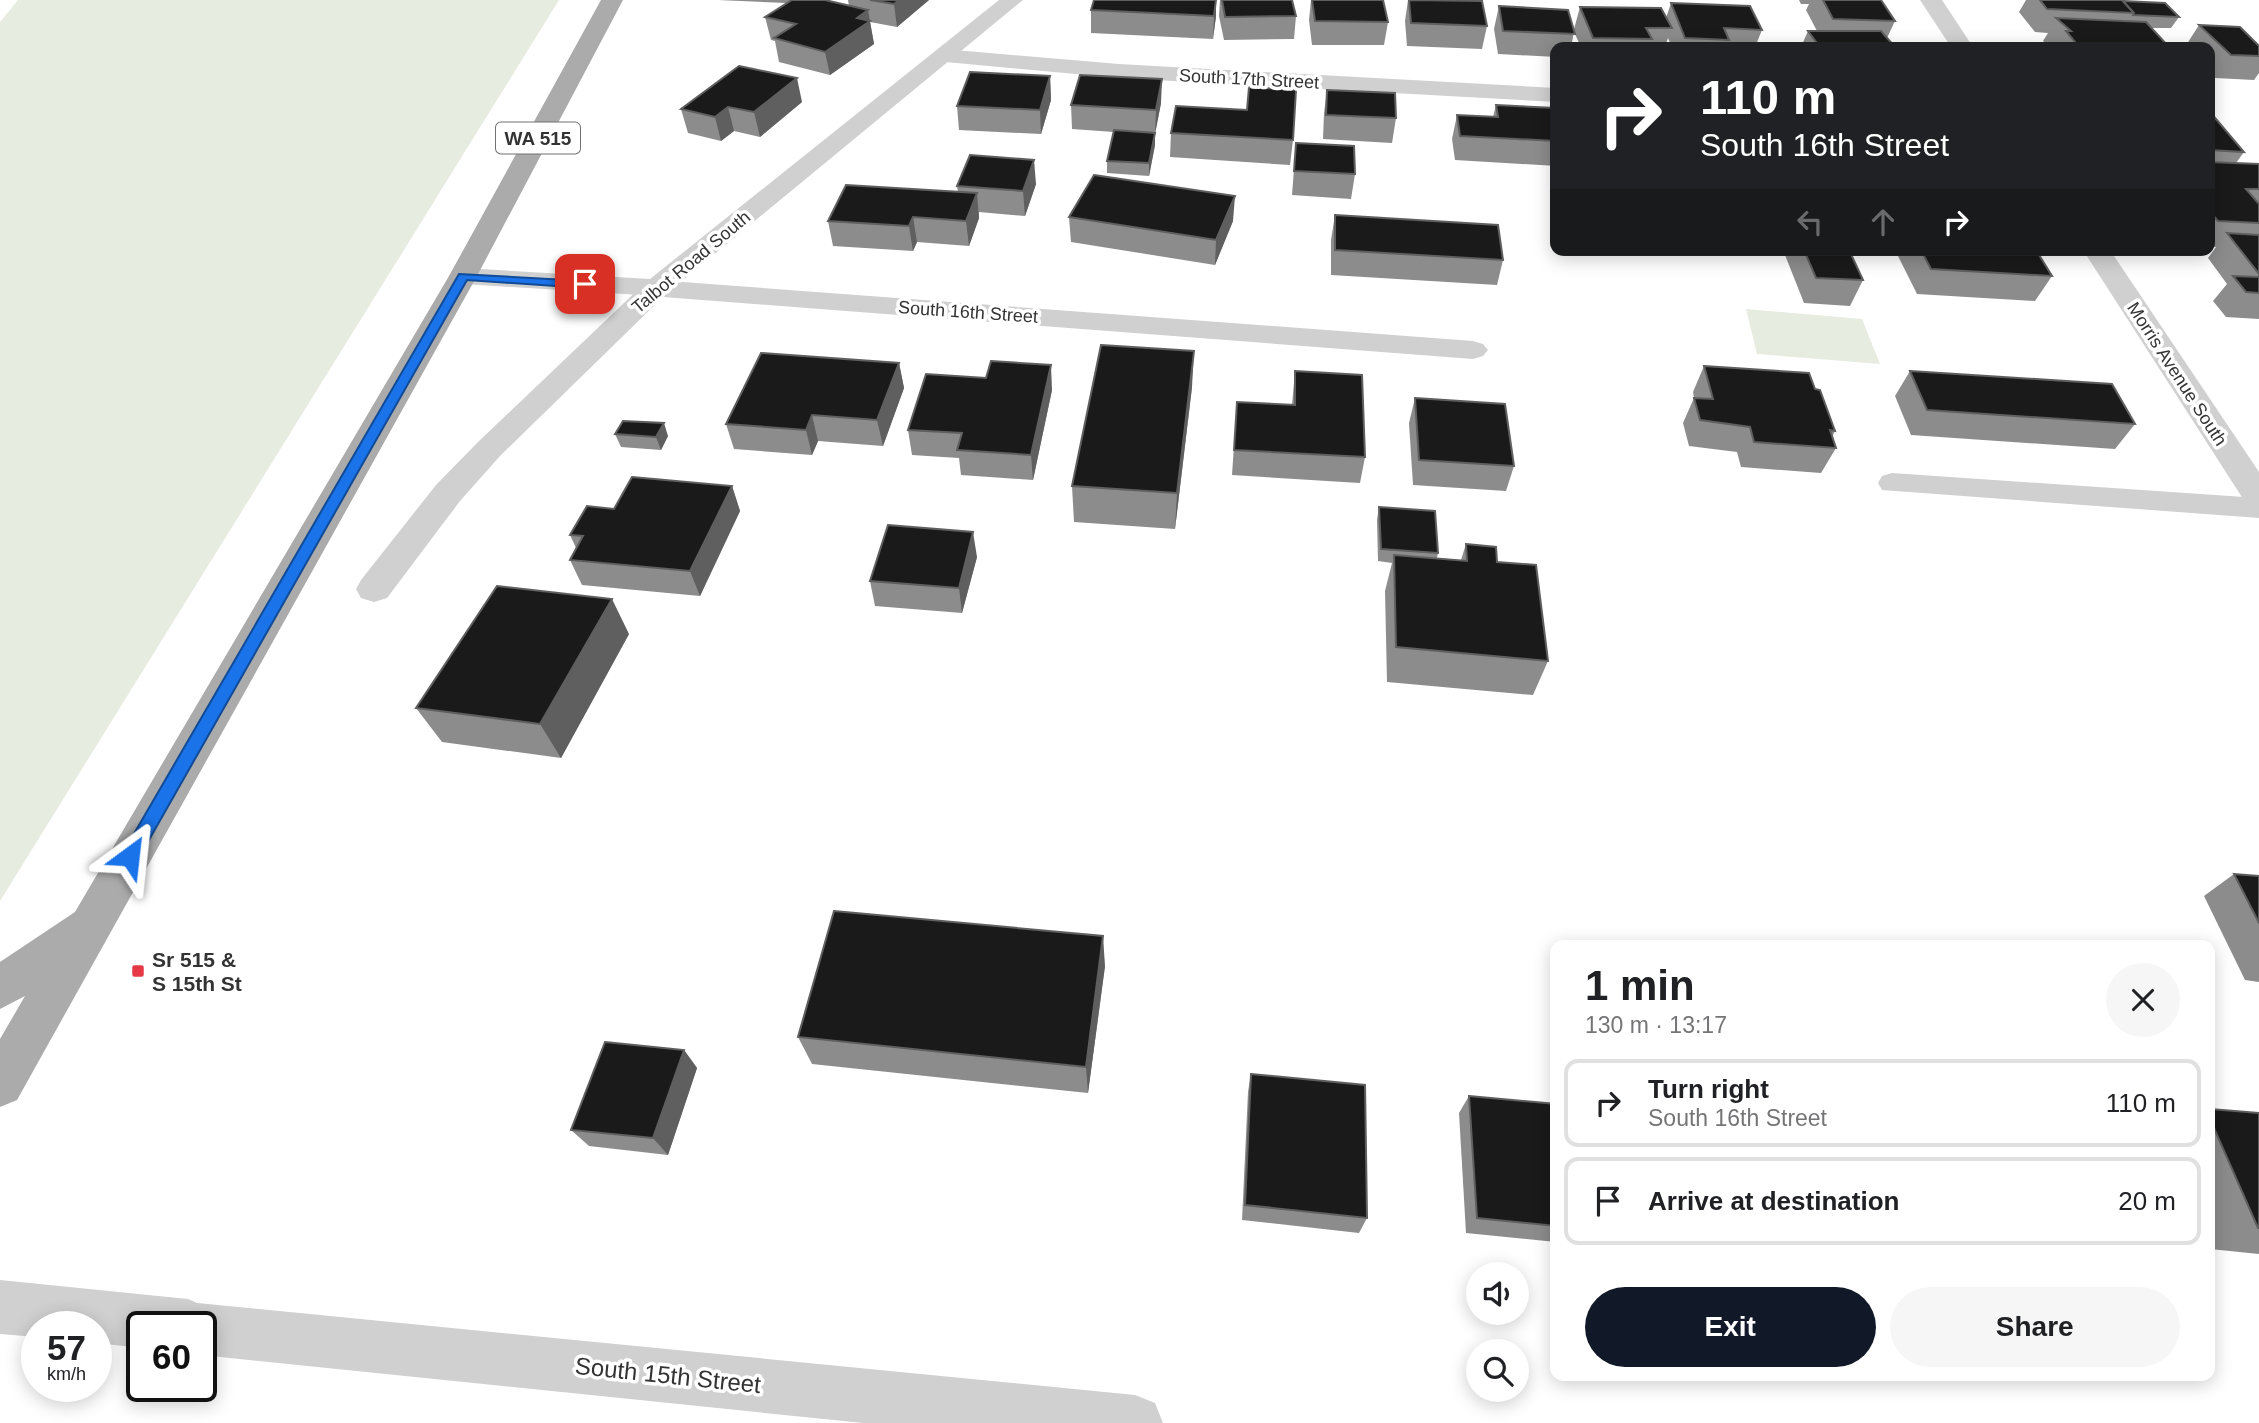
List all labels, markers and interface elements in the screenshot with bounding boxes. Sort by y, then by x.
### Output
street label: South 17th Street [1179,65,1319,93]
icon: right [1585,70,1676,161]
text: 110 m [1700,70,1836,124]
road number: WA 515 [496,122,580,154]
text: South 16th Street [1700,127,1949,163]
icon: left [1791,203,1829,241]
icon: ahead [1864,203,1902,241]
icon: right [1937,203,1975,241]
street label: Talbot Road South [628,207,754,317]
pin [555,254,615,314]
icon: arrive [566,265,604,303]
street label: South 16th Street [897,297,1039,327]
street label: Morris Avenue South [2123,299,2231,449]
position arrow [93,819,167,893]
place label: Sr 515 & S 15th St [152,948,242,995]
text: 1 min [1585,962,1695,1009]
marker: Sr 515 & S 15th St [130,963,146,979]
button: close [2106,963,2180,1037]
text: 130 m · 13:17 [1585,1012,1727,1038]
text: Turn right [1648,1074,1769,1104]
icon: right [1589,1084,1627,1122]
text: 110 m [2106,1088,2176,1118]
text: South 16th Street [1648,1105,1827,1131]
icon: arrive [1589,1182,1627,1220]
text: Arrive at destination [1648,1186,1899,1216]
text: 20 m [2118,1186,2176,1216]
map controls [1466,1262,1529,1402]
button: sound [1466,1262,1529,1325]
button: Exit [1585,1287,1876,1367]
button: Share [1890,1287,2180,1367]
speed limit sign: 60 [126,1311,217,1402]
text: 57 [47,1328,86,1367]
button: search [1466,1339,1529,1402]
street label: South 15th Street [574,1352,763,1398]
text: km/h [47,1364,86,1384]

